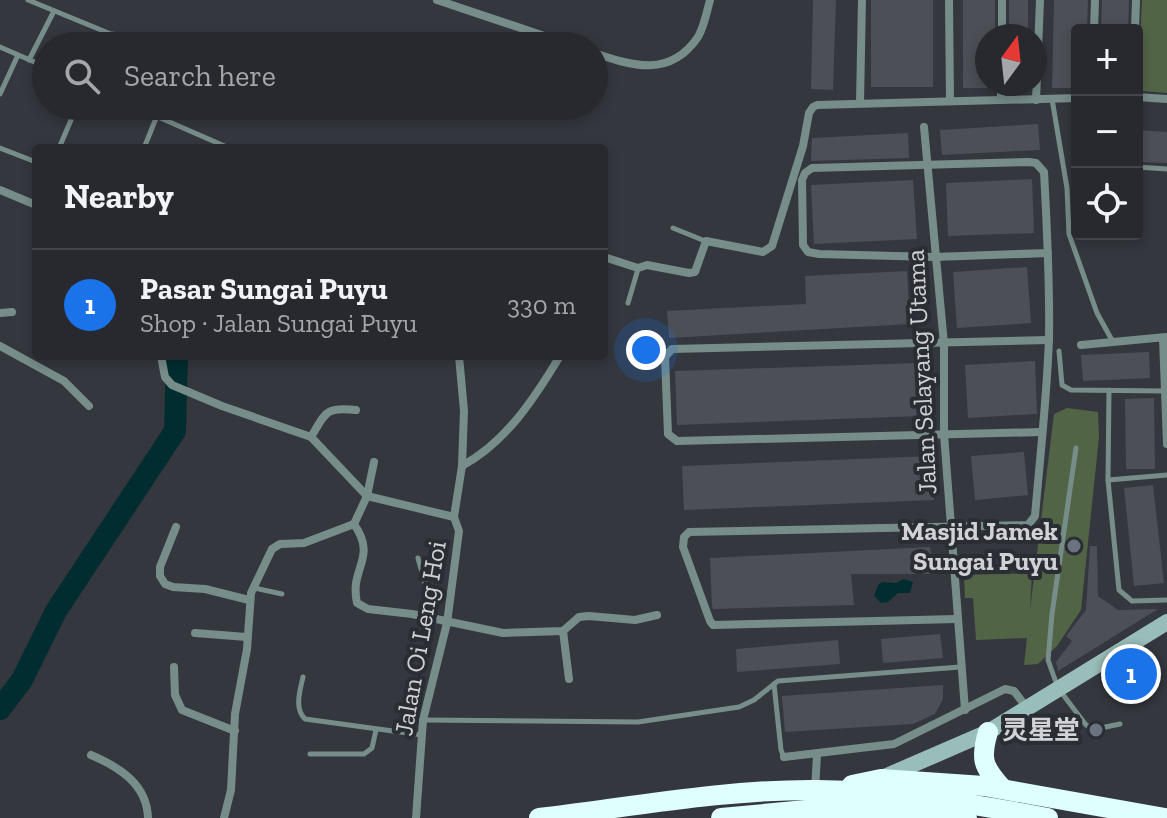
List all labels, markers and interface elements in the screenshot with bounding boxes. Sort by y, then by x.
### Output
north arrow [975,24,1047,96]
map controls [1071,24,1143,240]
button: + [1071,24,1143,96]
search box [32,32,608,120]
icon: search [60,54,104,98]
text: Search here [124,58,276,94]
button: − [1071,96,1143,168]
button: locate [1071,168,1143,240]
text: Nearby [64,176,174,217]
street label: Jalan Selayang Utama [899,248,943,495]
text: Pasar Sungai Puyu [140,271,388,307]
text: 1 [85,289,95,321]
text: 330 m [507,289,576,321]
text: Shop · Jalan Sungai Puyu [140,307,417,339]
your location [626,330,666,370]
place label: Masjid Jamek Sungai Puyu [901,515,1059,577]
marker: Masjid Jamek Sungai Puyu [1065,537,1083,555]
street label: Jalan Oi Leng Hoi [387,538,453,738]
pin: 1 [1105,644,1157,704]
place label: 灵星堂 [1002,714,1080,746]
marker: 灵星堂 [1087,721,1105,739]

